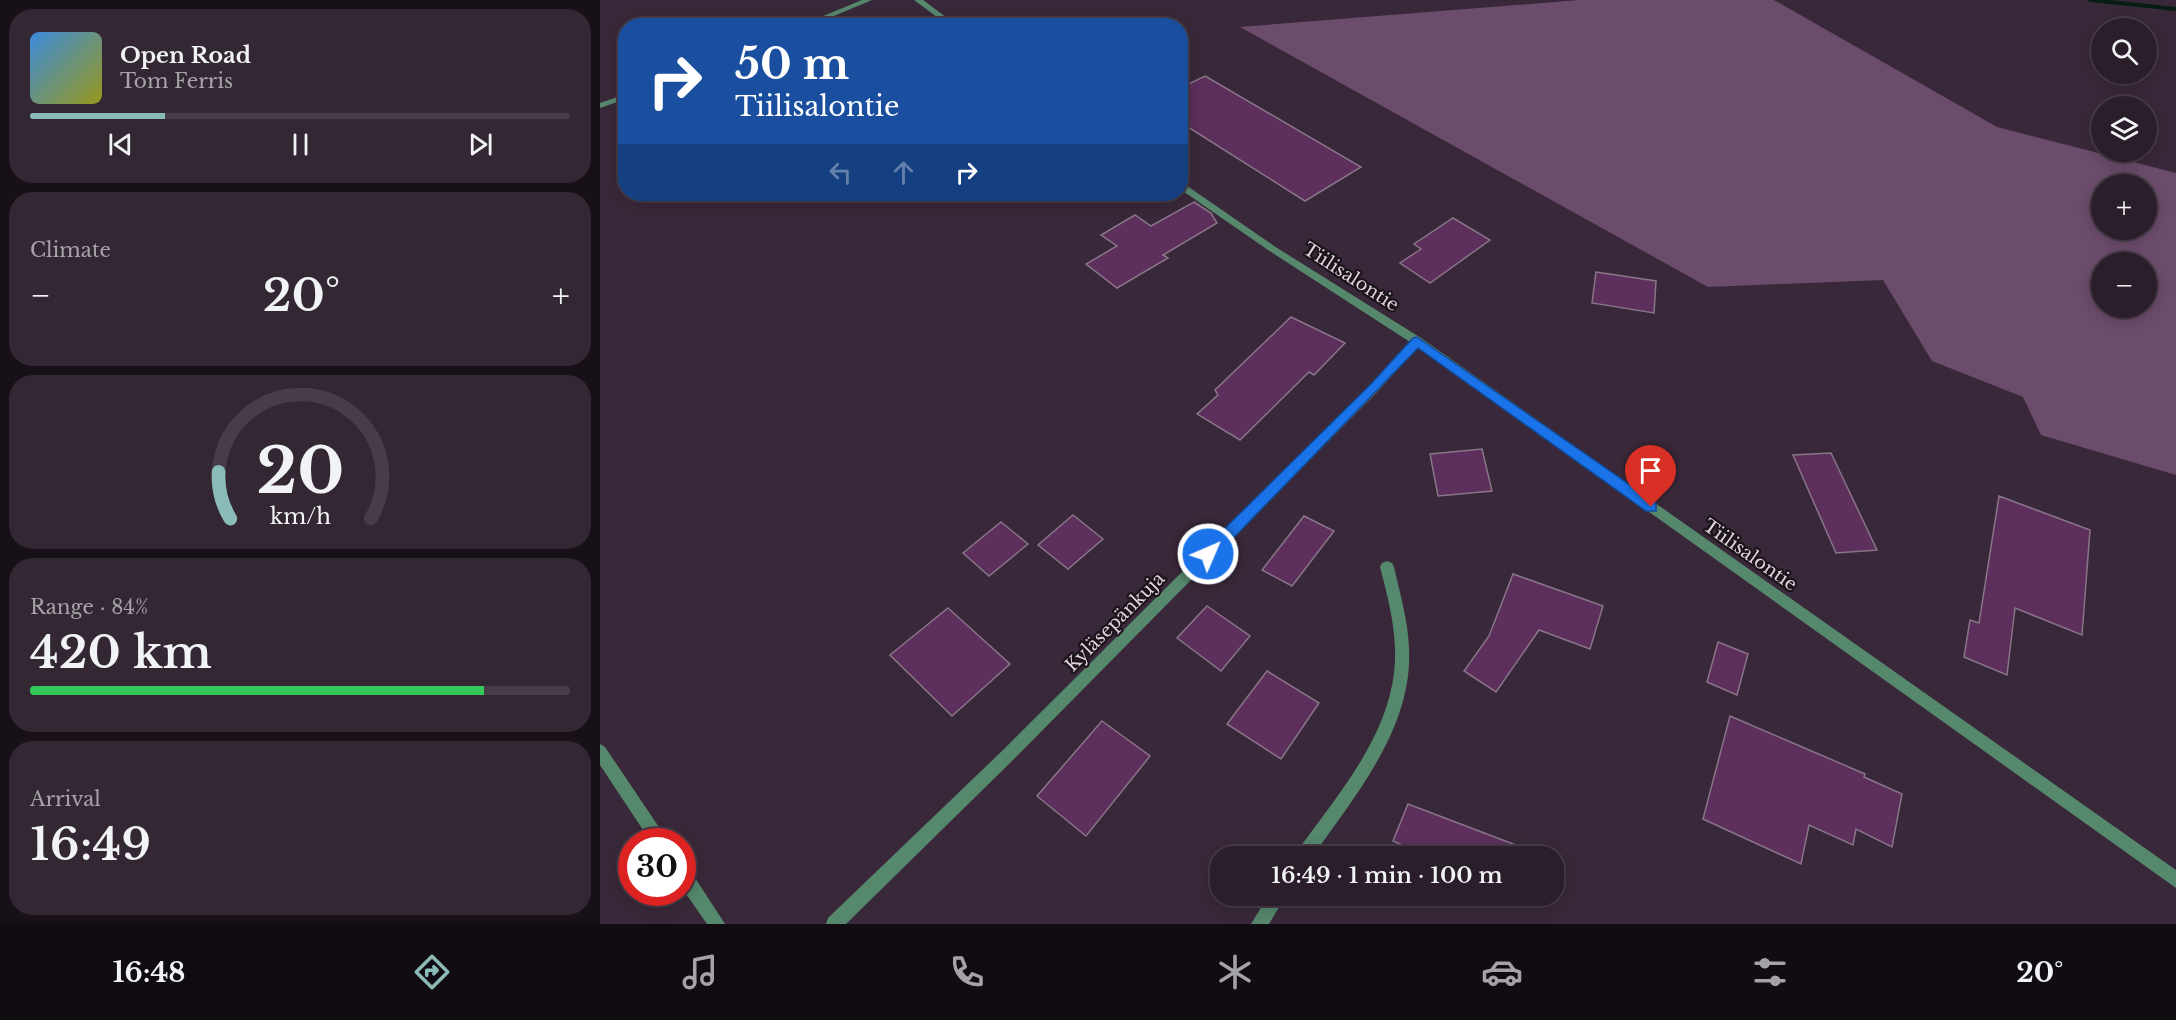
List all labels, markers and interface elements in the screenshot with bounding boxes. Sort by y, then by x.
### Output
map controls [2091,18,2157,318]
button: search [2091,18,2157,84]
text: 50 m [735,38,849,90]
text: Open Road [120,42,251,69]
icon: right [636,42,714,120]
text: Tom Ferris [120,69,233,93]
text: Tiilisalontie [735,90,899,123]
button: layers [2091,96,2157,162]
icon: previous [104,128,137,161]
icon: pause [284,128,317,161]
icon: next [464,128,497,161]
icon: left [824,156,857,189]
icon: ahead [887,156,920,189]
icon: right [950,156,983,189]
button: + [2091,174,2157,240]
text: Climate [30,238,111,262]
street label: Tiilisalontie [1299,238,1403,316]
button: − [2091,252,2157,318]
text: 20° [263,267,340,323]
text: − [30,275,51,316]
text: + [552,275,570,316]
text: 20 [256,432,344,510]
pin [1625,445,1676,507]
icon: arrive [1634,454,1667,487]
text: km/h [270,503,331,530]
street label: Tiilisalontie [1699,515,1801,595]
position arrow [1176,522,1240,586]
street label: Kyläsepänkuja [1061,568,1169,676]
text: Range · 84% [30,595,148,619]
text: 420 km [30,624,212,680]
text: Arrival [30,787,101,811]
text: 16:49 [30,816,151,872]
speed limit sign: 30 [618,828,696,906]
text: 16:49 · 1 min · 100 m [1271,862,1503,889]
icon: directions [411,951,453,993]
icon: music [679,951,721,993]
icon: phone [946,951,988,993]
icon: climate [1214,951,1256,993]
icon: car [1481,951,1523,993]
icon: filters [1749,951,1791,993]
text: 16:48 [113,956,185,989]
text: 20° [2016,956,2063,989]

